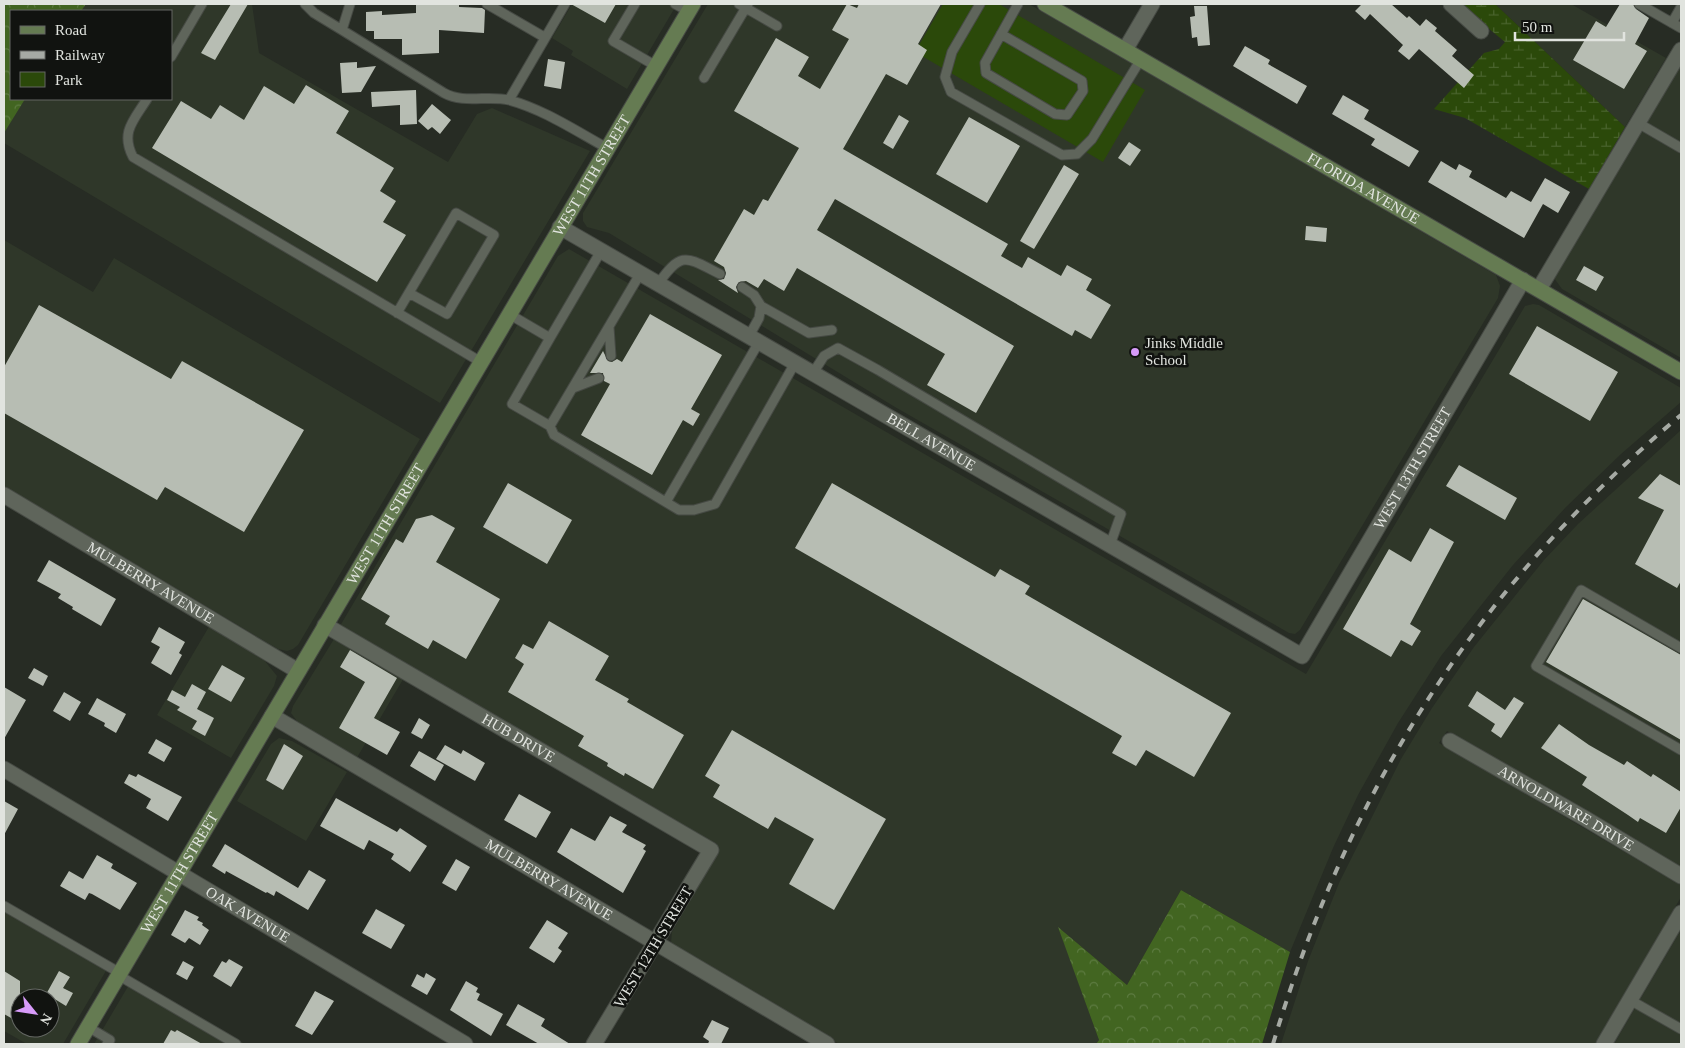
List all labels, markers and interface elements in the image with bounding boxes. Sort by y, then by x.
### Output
legend [10,10,172,100]
scale bar [1515,10,1624,42]
text: 50 m [1522,19,1553,35]
text: Road [55,22,87,38]
text: Railway [55,47,105,63]
text: Park [55,72,83,88]
street label: WEST 11TH STREET [550,112,633,239]
street label: FLORIDA AVENUE [1305,150,1422,227]
place label: Jinks Middle School [1145,335,1223,368]
marker: Jinks Middle School [1129,346,1141,358]
street label: WEST 13TH STREET [1371,405,1454,532]
street label: BELL AVENUE [884,410,979,474]
street label: WEST 11TH STREET [344,461,427,587]
street label: MULBERRY AVENUE [85,539,217,627]
street label: HUB DRIVE [479,710,558,765]
street label: ARNOLDWARE DRIVE [1495,762,1637,854]
street label: WEST 11TH STREET [137,809,221,936]
street label: MULBERRY AVENUE [483,836,616,924]
street label: OAK AVENUE [203,883,293,946]
street label: WEST 12TH STREET [611,884,695,1010]
north arrow [10,988,60,1038]
text: N [37,1011,55,1027]

